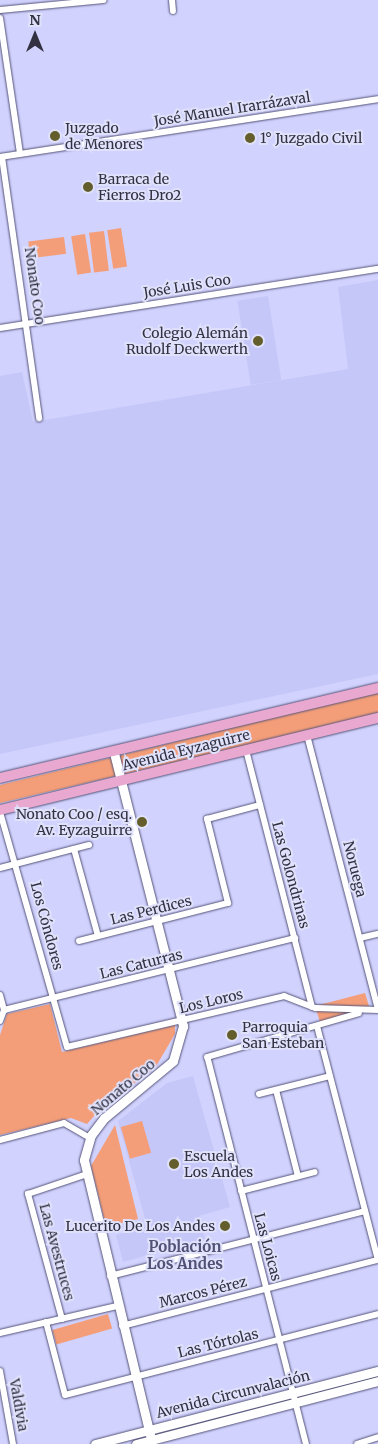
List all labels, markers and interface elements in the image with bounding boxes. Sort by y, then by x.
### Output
north arrow [10,10,60,60]
text: N [29,11,41,29]
street label: José Manuel Irarrázaval [153,88,311,130]
place label: Juzgado de Menores [65,120,143,152]
marker: Juzgado de Menores [49,130,61,142]
place label: 1° Juzgado Civil [260,130,362,146]
marker: 1° Juzgado Civil [244,132,256,144]
place label: Barraca de Fierros Dro2 [98,171,181,203]
marker: Barraca de Fierros Dro2 [82,181,94,193]
street label: Nonato Coo [21,246,49,326]
street label: José Luis Coo [142,271,232,301]
place label: Colegio Alemán Rudolf Deckwerth [126,325,248,358]
marker: Colegio Alemán Rudolf Deckwerth [252,335,264,347]
street label: Avenida Eyzaguirre [121,726,251,774]
place label: Nonato Coo / esq. Av. Eyzaguirre [16,806,132,839]
marker: Nonato Coo / esq. Av. Eyzaguirre [136,816,148,828]
street label: Las Golondrinas [269,820,313,930]
street label: Noruega [340,839,370,899]
street label: Los Cóndores [27,880,67,972]
street label: Las Perdices [109,892,193,928]
street label: Las Caturras [98,946,184,982]
street label: Los Loros [177,985,245,1017]
place label: Parroquia San Esteban [242,1019,324,1052]
marker: Parroquia San Esteban [226,1029,238,1041]
street label: Nonato Coo [88,1056,158,1118]
place label: Escuela Los Andes [184,1148,253,1180]
marker: Escuela Los Andes [168,1158,180,1170]
street label: Las Avestruces [36,1202,78,1302]
street label: Las Loicas [251,1211,285,1283]
place label: Lucerito De Los Andes [66,1218,215,1234]
marker: Lucerito De Los Andes [219,1220,231,1232]
district label: Población Los Andes [147,1237,223,1272]
street label: Marcos Pérez [158,1273,248,1311]
street label: Las Tórtolas [176,1325,260,1361]
street label: Avenida Circunvalación [154,1367,312,1421]
street label: Valdivia [6,1377,32,1433]

